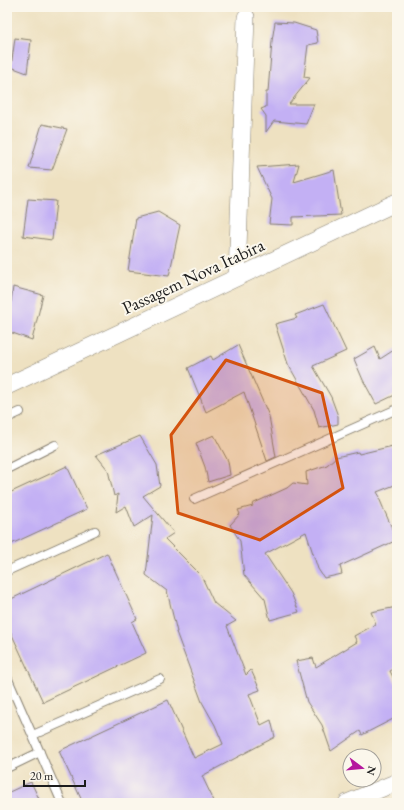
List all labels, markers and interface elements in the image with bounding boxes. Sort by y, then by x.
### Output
street label: Passagem Nova Itabira [118,233,269,319]
north arrow [342,748,382,788]
scale bar [24,762,85,788]
text: N [364,765,380,777]
text: 20 m [30,768,54,784]

